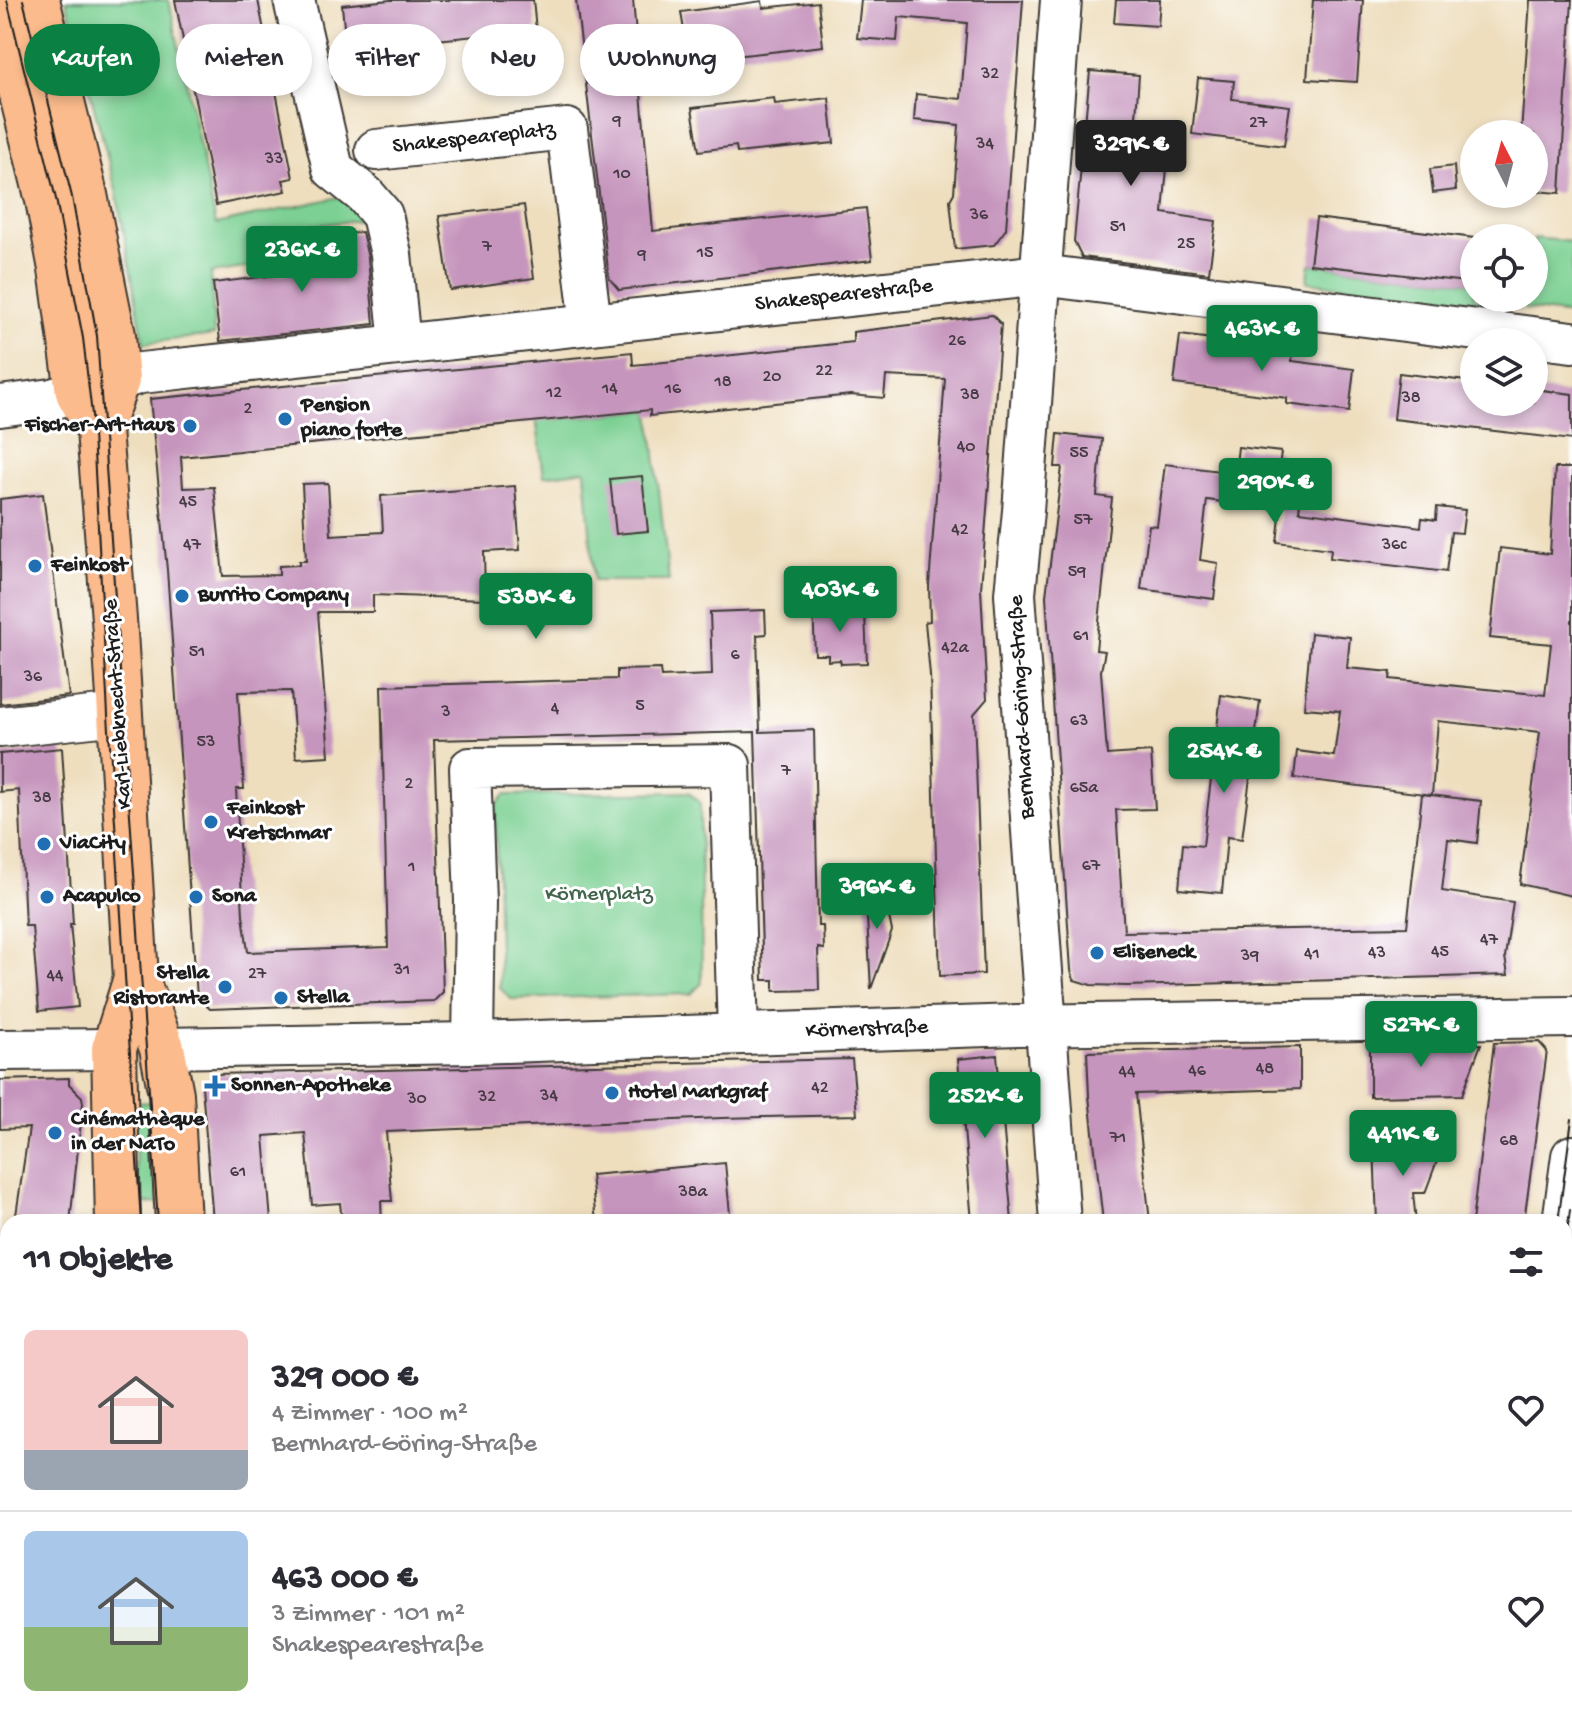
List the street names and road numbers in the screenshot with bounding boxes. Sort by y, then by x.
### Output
street label: Shakespeareplatz [391,117,558,160]
street label: Shakespearestraße [754,274,935,318]
street label: Bernhard-Göring-Straße [1004,594,1042,821]
street label: Karl-Liebknecht-Straße [99,598,139,810]
street label: Körnerstraße [805,1015,929,1045]

